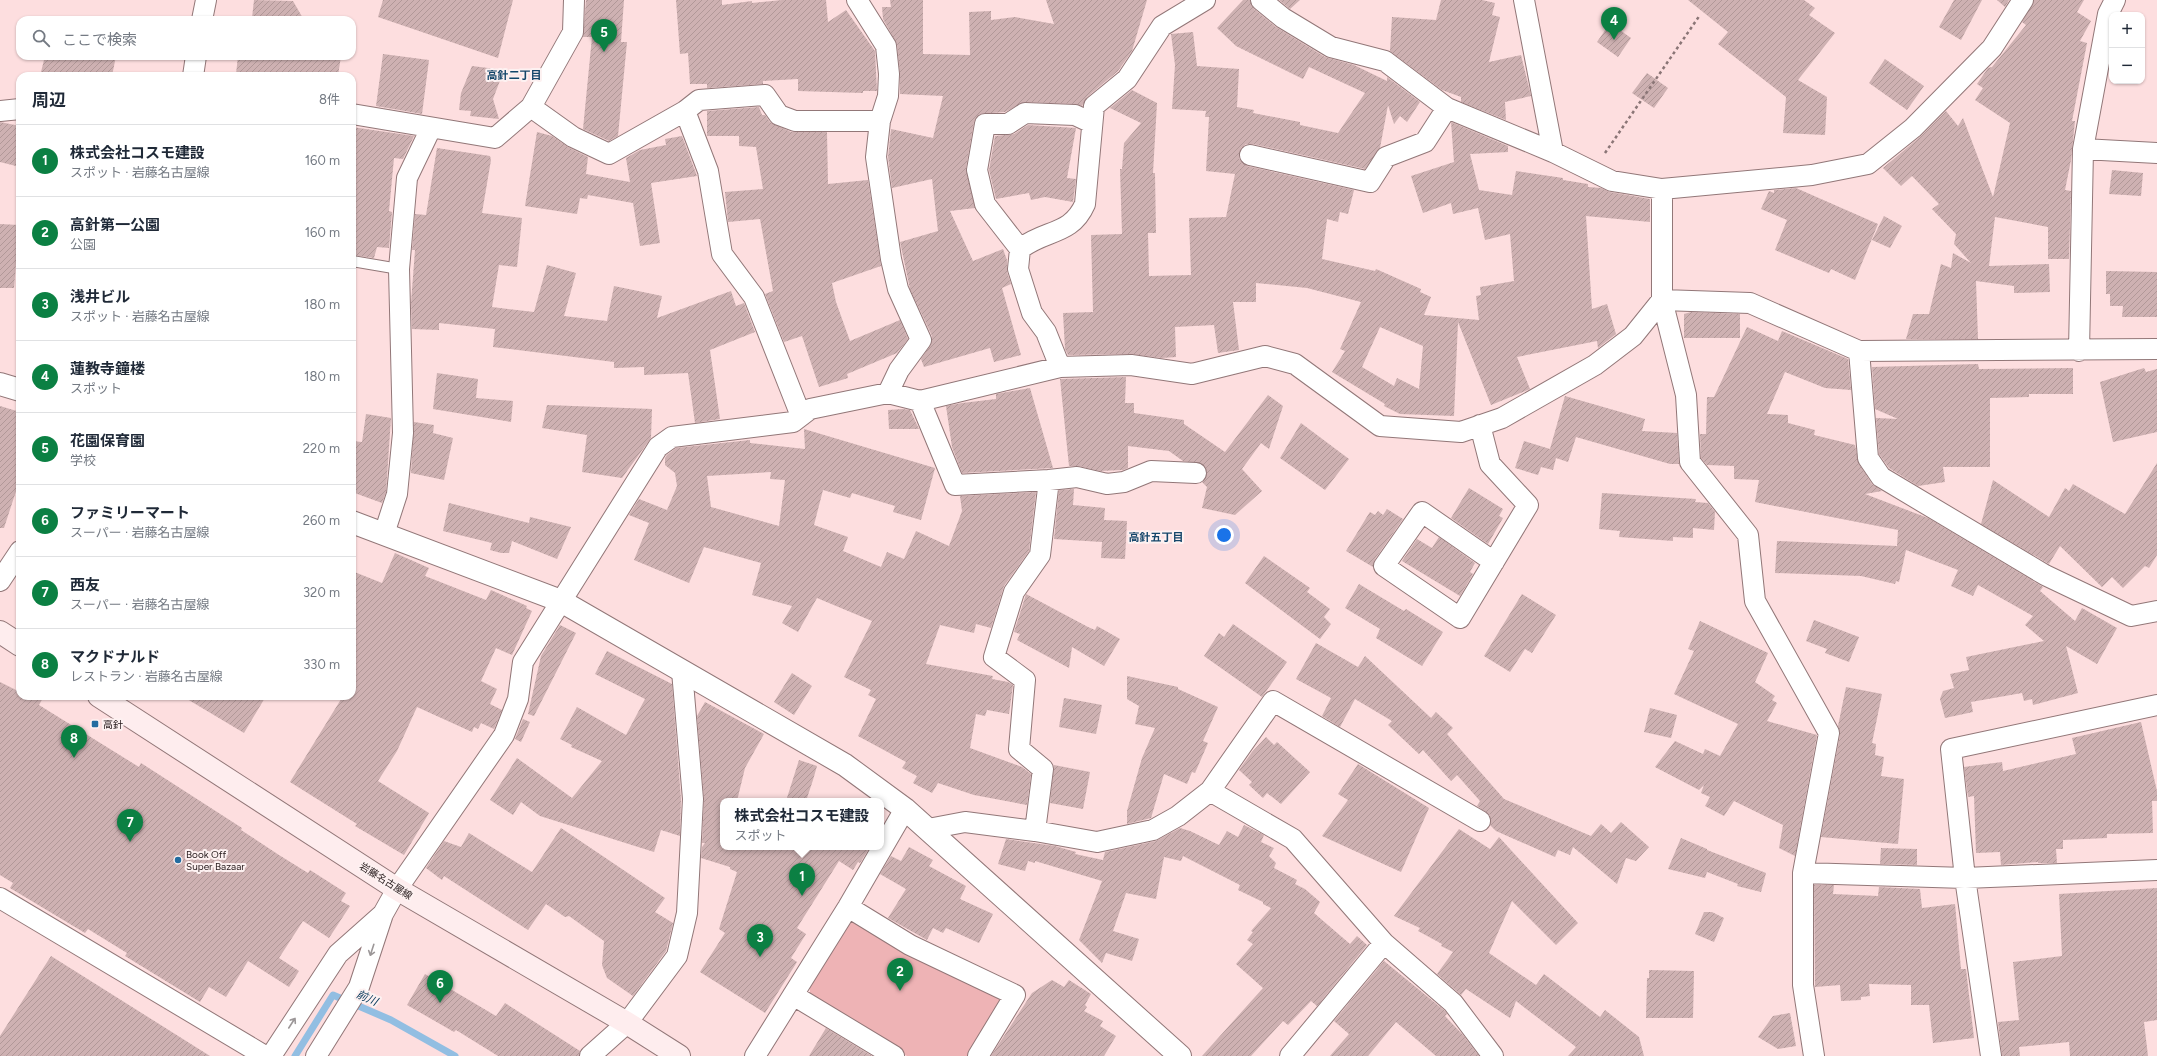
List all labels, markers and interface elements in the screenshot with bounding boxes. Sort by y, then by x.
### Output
pin: 4 [1601,7,1627,40]
map controls [2109,12,2145,84]
button: + [2109,12,2145,48]
search box [16,16,356,60]
pin: 5 [591,19,617,52]
icon: search [30,27,52,49]
text: ここで検索 [62,31,137,49]
button: − [2109,48,2145,84]
district label: 高針二丁目 [487,69,542,82]
text: 周辺 [32,90,66,110]
text: 8件 [319,92,340,107]
text: 株式会社コスモ建設 [70,144,205,162]
text: 1 [42,153,48,168]
text: 160 m [305,153,340,168]
text: スポット · 岩藤名古屋線 [70,165,210,180]
text: 高針第一公園 [70,216,160,234]
text: 2 [41,225,49,240]
text: 160 m [305,225,340,240]
text: 公園 [70,237,96,252]
text: 浅井ビル [70,288,130,306]
text: 3 [41,297,49,312]
text: 180 m [304,297,340,312]
text: スポット · 岩藤名古屋線 [70,309,210,324]
text: 蓮教寺鐘楼 [70,360,145,378]
text: 4 [41,369,49,384]
text: 180 m [304,369,340,384]
text: スポット [70,381,122,396]
text: 花園保育園 [70,432,145,450]
text: 5 [41,441,49,456]
text: 220 m [303,441,340,456]
text: 学校 [70,453,96,468]
text: ファミリーマート [70,504,190,522]
text: 6 [41,513,49,528]
text: 260 m [303,513,340,528]
text: スーパー · 岩藤名古屋線 [70,525,210,540]
your location [1214,525,1234,545]
district label: 高針五丁目 [1129,531,1184,544]
text: 西友 [70,576,100,594]
text: 7 [41,585,49,600]
text: 320 m [303,585,340,600]
text: スーパー · 岩藤名古屋線 [70,597,210,612]
text: マクドナルド [70,648,160,666]
text: 8 [41,657,49,672]
text: 330 m [303,657,340,672]
text: レストラン · 岩藤名古屋線 [70,669,223,684]
place label: 高針 [103,718,123,731]
marker: 高針 [90,719,100,729]
pin: 8 [61,725,87,758]
popup [720,798,884,850]
text: 株式会社コスモ建設 [734,807,870,825]
pin: 7 [117,809,143,842]
text: スポット [734,828,787,843]
place label: Book Off Super Bazaar [186,848,245,873]
marker: Book Off Super Bazaar [173,855,183,865]
street label: 岩藤名古屋線 [357,860,415,902]
pin: 1 [789,863,815,896]
pin: 3 [747,924,773,957]
one-way arrow [367,944,375,956]
pin: 2 [887,958,913,991]
pin: 6 [427,970,453,1003]
water label: 前川 [354,988,381,1009]
one-way arrow [288,1018,297,1029]

